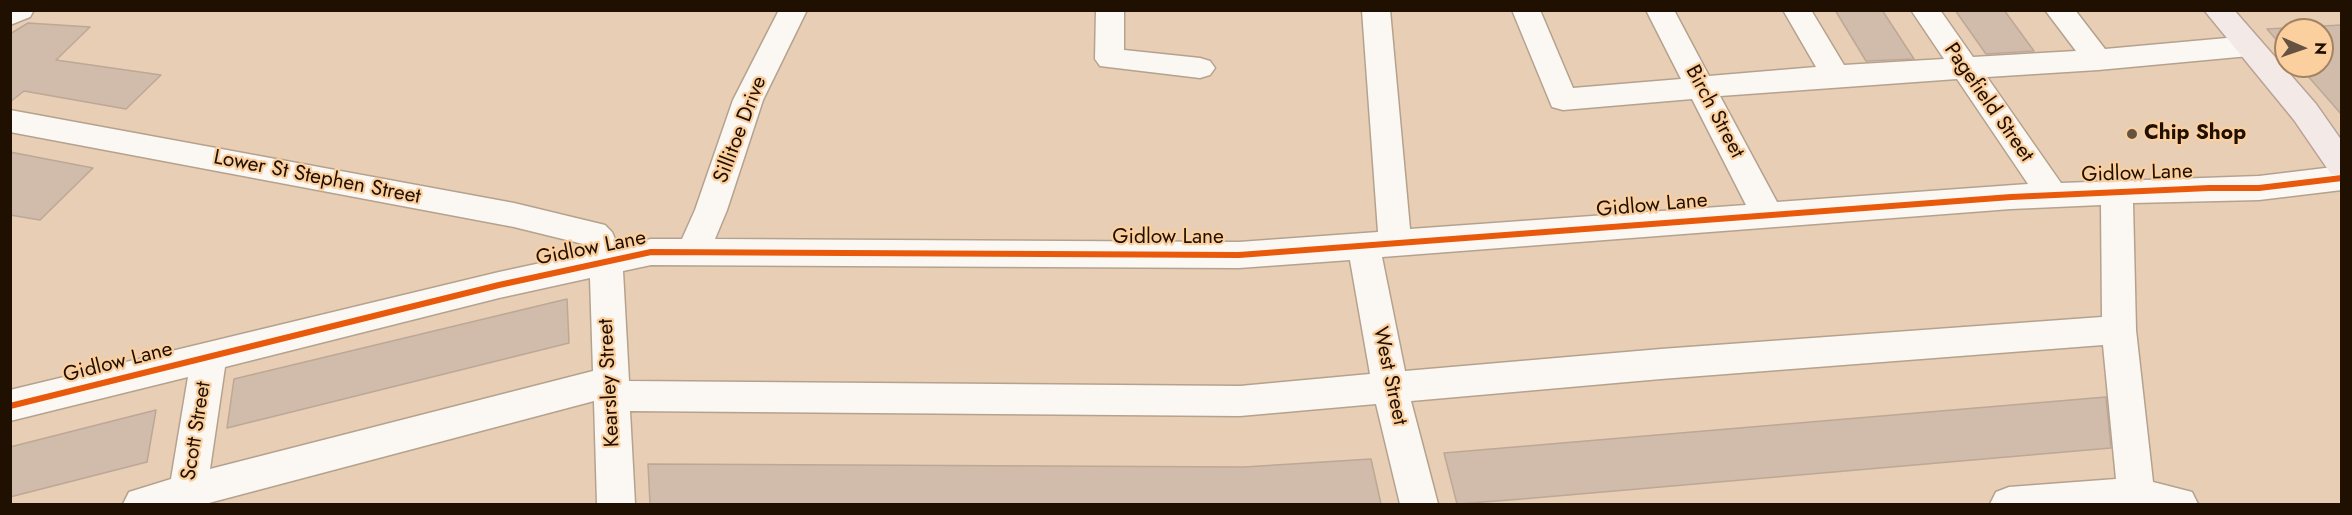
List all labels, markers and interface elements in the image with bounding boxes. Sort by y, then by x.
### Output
north arrow [2274,18,2334,78]
street label: Pagefield Street [1938,39,2038,167]
text: N [2309,42,2332,55]
street label: Birch Street [1679,61,1749,163]
street label: Sillitoe Drive [709,73,773,187]
place label: Chip Shop [2144,121,2246,147]
marker: Chip Shop [2125,127,2139,141]
street label: Lower St Stephen Street [211,146,423,210]
street label: Gidlow Lane [2081,159,2193,189]
street label: Gidlow Lane [1595,189,1709,223]
street label: Gidlow Lane [1112,225,1224,251]
street label: Gidlow Lane [534,226,648,272]
street label: Kearsley Street [594,318,626,448]
street label: West Street [1366,325,1412,427]
street label: Gidlow Lane [61,337,175,389]
street label: Scott Street [177,380,217,482]

